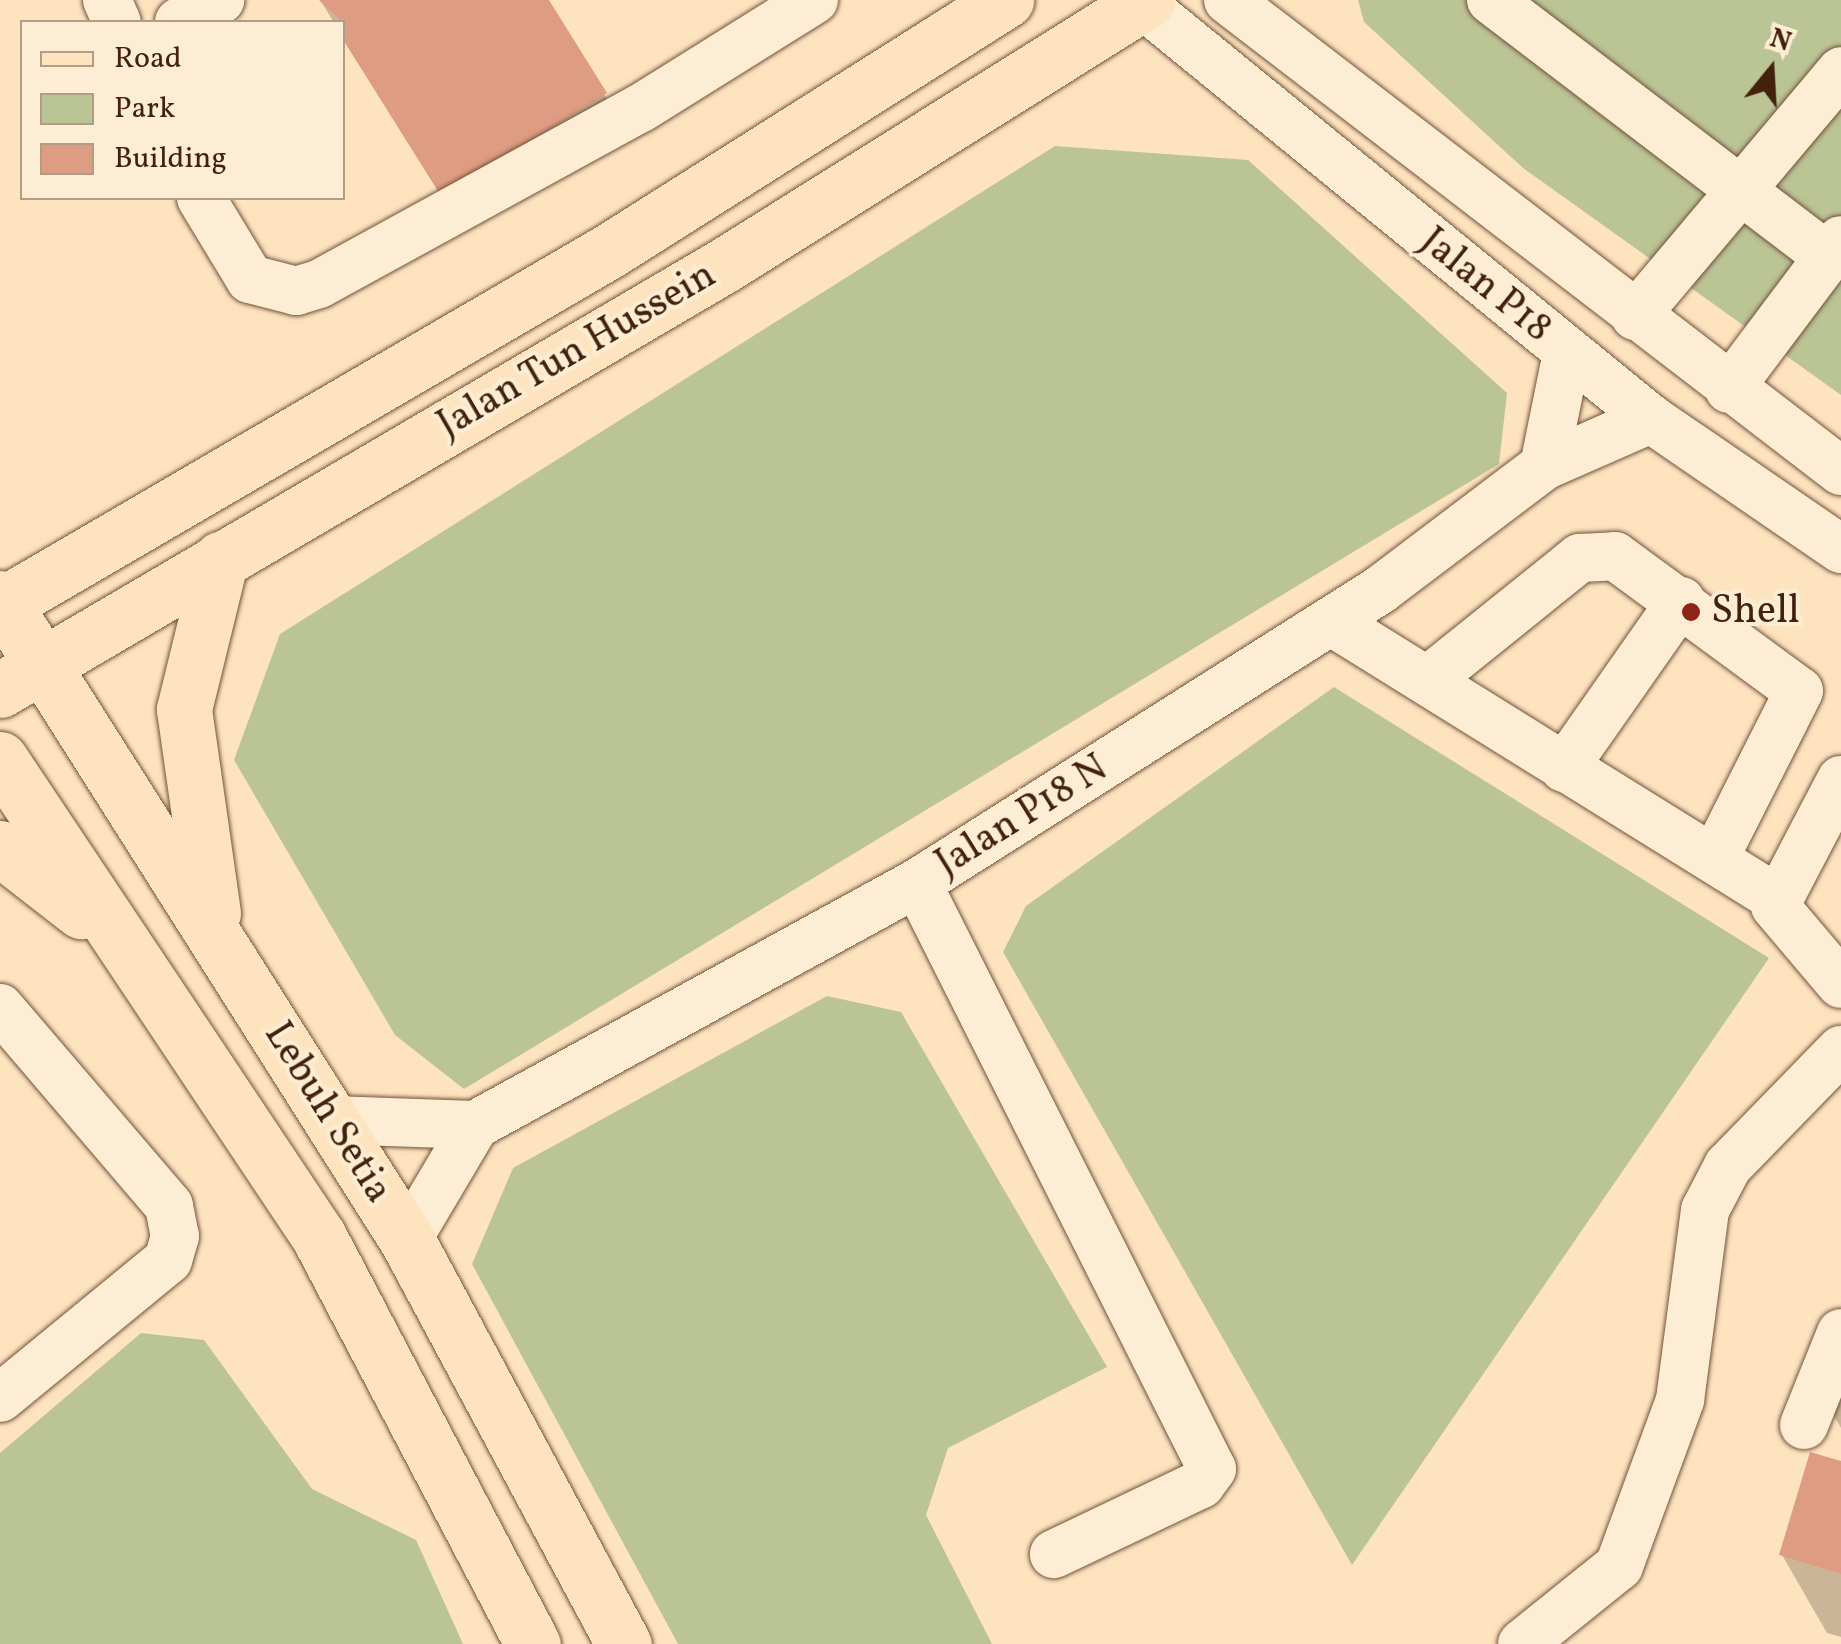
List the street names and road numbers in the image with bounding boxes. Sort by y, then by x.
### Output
street label: Jalan P18 [1409,218,1561,354]
street label: Jalan Tun Hussein [429,252,725,450]
street label: Jalan P18 N [927,745,1117,889]
street label: Lebuh Setia [252,1013,402,1213]

